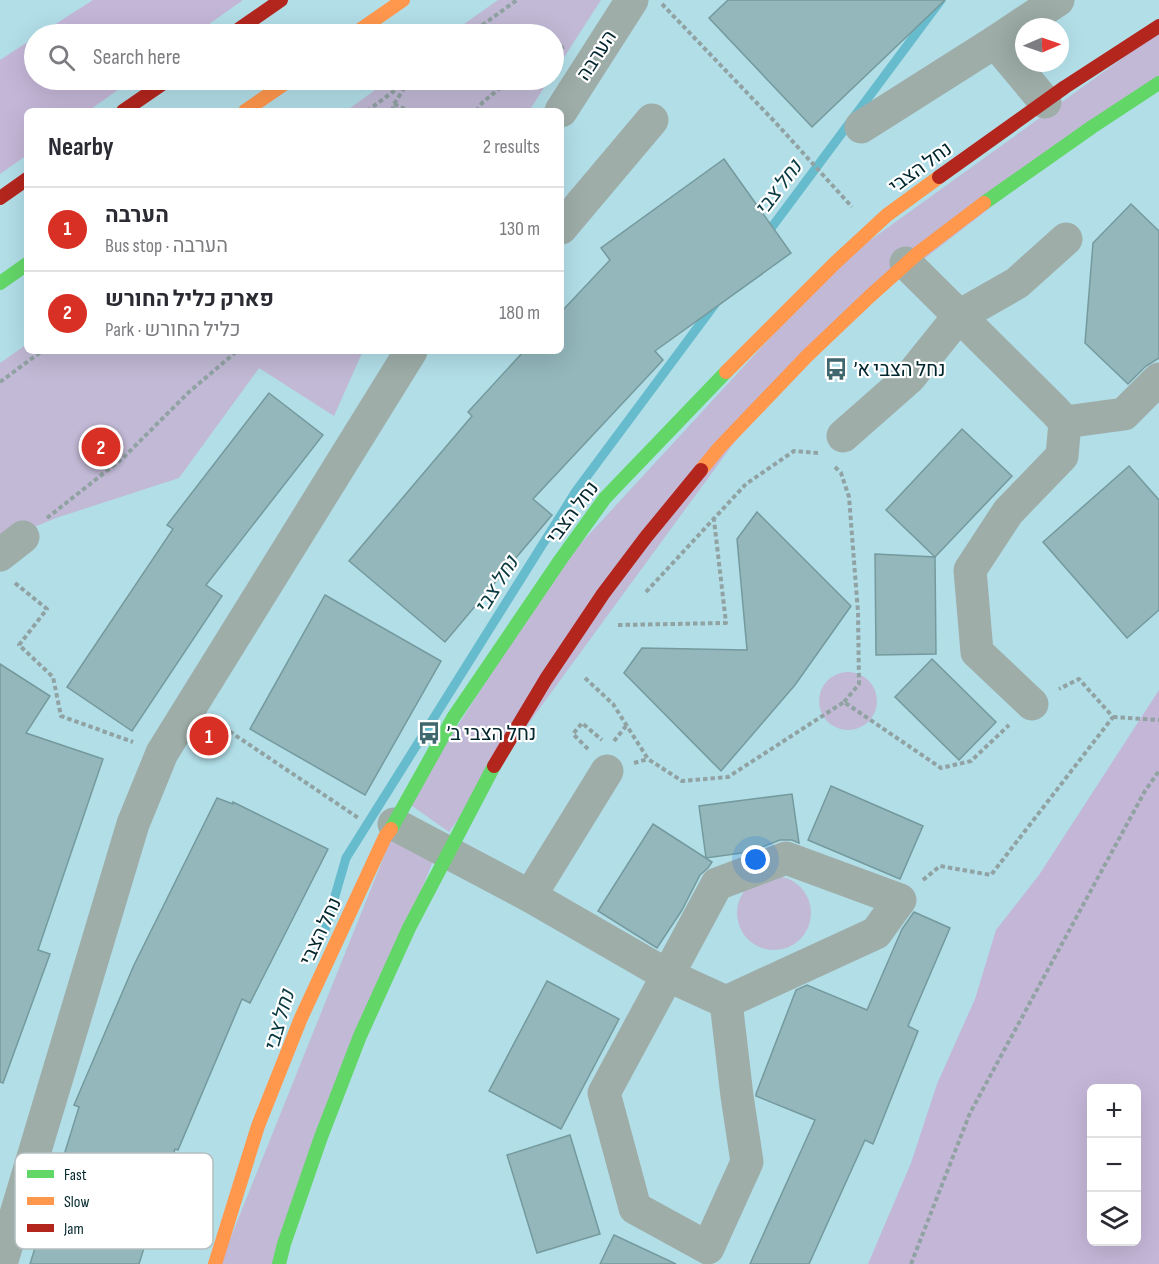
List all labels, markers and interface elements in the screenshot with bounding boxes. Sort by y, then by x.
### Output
north arrow [1015,18,1069,72]
search box [24,24,564,90]
street label: הערבה [572,26,622,85]
icon: search [45,41,78,74]
text: Search here [93,44,180,71]
text: Nearby [48,132,114,163]
text: 2 results [483,135,540,159]
street label: נחל הצבי [884,137,957,199]
water label: נחל צבי [749,154,808,221]
text: הערבה [105,202,169,229]
text: 1 [64,217,71,241]
text: 130 m [500,217,540,241]
text: Bus stop · הערבה [105,234,228,258]
text: פארק כליל החורש [105,286,274,313]
text: 2 [63,301,72,325]
text: 180 m [499,301,540,325]
text: Park · כליל החורש [105,318,241,342]
bus stop icon: נחל הצבי א׳ [823,356,849,382]
place label: נחל הצבי א׳ [854,358,945,382]
pin: 2 [82,424,120,470]
street label: נחל הצבי [542,477,604,549]
water label: נחל צבי [469,551,525,619]
pin: 1 [190,714,228,758]
bus stop icon: נחל הצבי ב׳ [416,720,442,746]
place label: נחל הצבי ב׳ [447,722,536,746]
your location [741,845,770,874]
street label: נחל הצבי [295,894,347,969]
water label: נחל צבי [259,986,301,1055]
map controls [1087,1084,1141,1246]
button: + [1087,1084,1141,1138]
button: − [1087,1138,1141,1192]
legend [15,1153,213,1249]
text: Fast [64,1166,87,1185]
button: layers [1087,1192,1141,1246]
text: Slow [64,1193,89,1212]
text: Jam [63,1220,84,1239]

